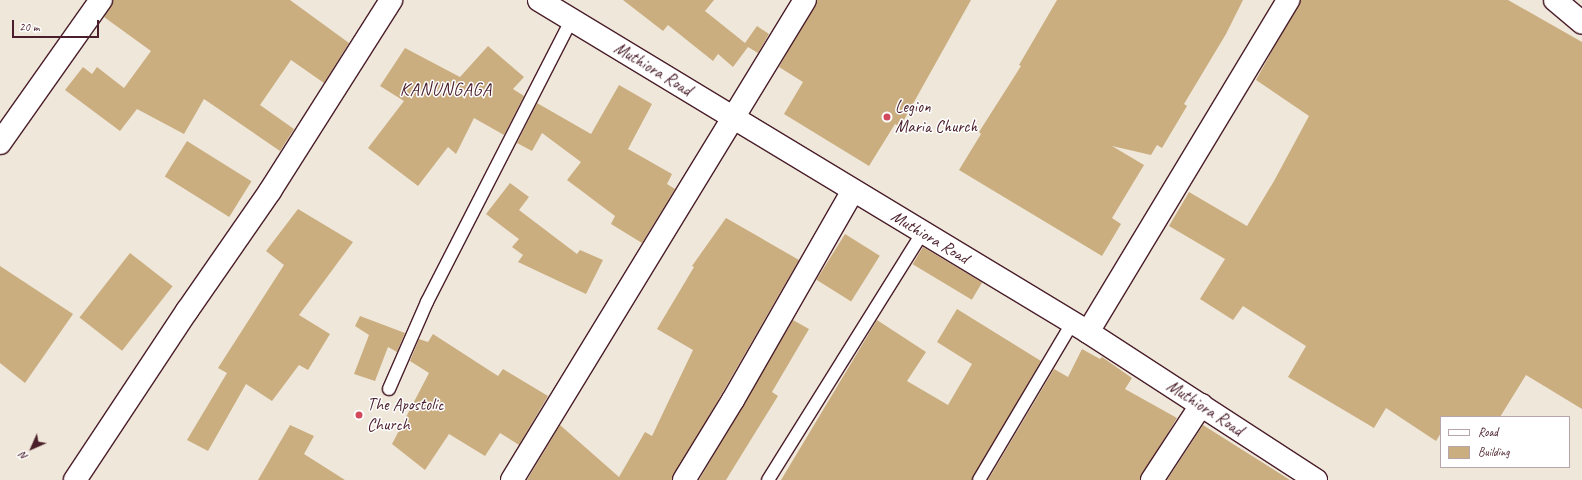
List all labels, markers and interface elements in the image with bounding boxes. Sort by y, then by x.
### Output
scale bar [14,12,101,38]
text: 20 m [19,19,39,35]
street label: Muthiora Road [610,38,696,100]
district label: KANUNGAGA [401,78,491,100]
place label: Legion Maria Church [895,97,978,137]
marker: Legion Maria Church [882,112,892,122]
street label: Muthiora Road [887,206,973,268]
street label: Muthiora Road [1163,376,1247,440]
place label: The Apostolic Church [367,395,443,435]
marker: The Apostolic Church [354,410,364,420]
legend [1440,416,1570,468]
text: Road [1478,424,1498,440]
north arrow [12,428,52,468]
text: Building [1478,444,1510,460]
text: N [16,449,31,464]

